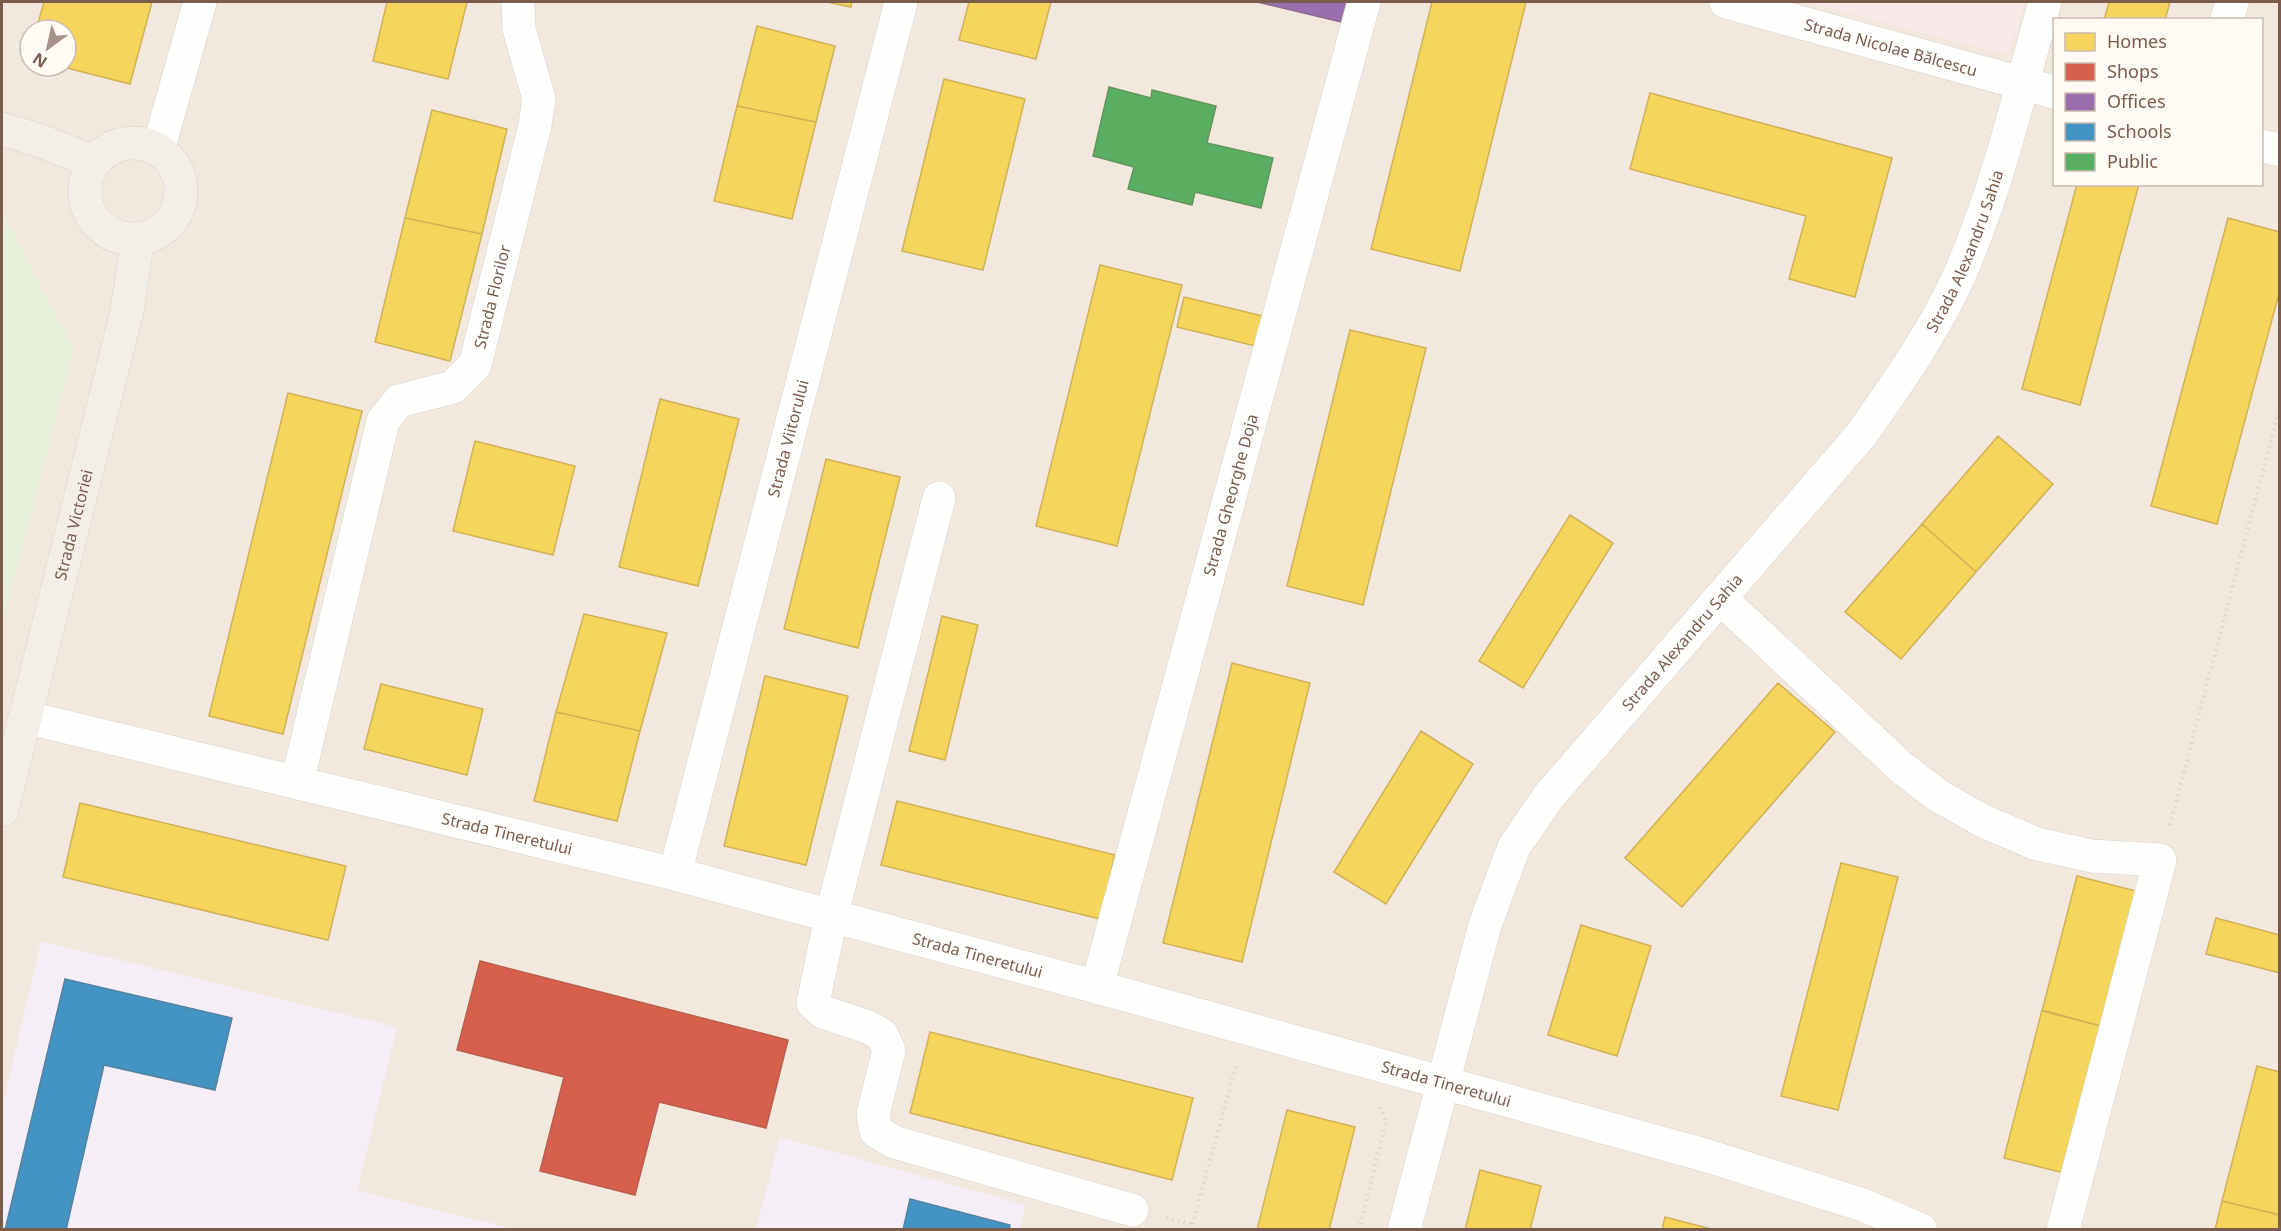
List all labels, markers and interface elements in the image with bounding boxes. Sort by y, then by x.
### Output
street label: Strada Nicolae Bălcescu [1802,13,1980,81]
north arrow [18,18,78,78]
legend [2053,18,2263,186]
text: Homes [2107,29,2167,53]
text: N [28,48,51,73]
text: Shops [2107,59,2159,83]
text: Offices [2107,89,2166,113]
text: Schools [2107,119,2172,143]
text: Public [2107,149,2158,173]
street label: Strada Alexandru Sahia [1921,167,2008,337]
street label: Strada Florilor [469,242,516,351]
street label: Strada Viitorului [762,377,814,500]
street label: Strada Gheorghe Doja [1198,411,1263,578]
street label: Strada Victoriei [49,467,98,583]
street label: Strada Alexandru Sahia [1617,569,1747,715]
street label: Strada Tineretului [439,807,575,860]
street label: Strada Tineretului [910,927,1045,983]
street label: Strada Tineretului [1379,1055,1514,1112]

